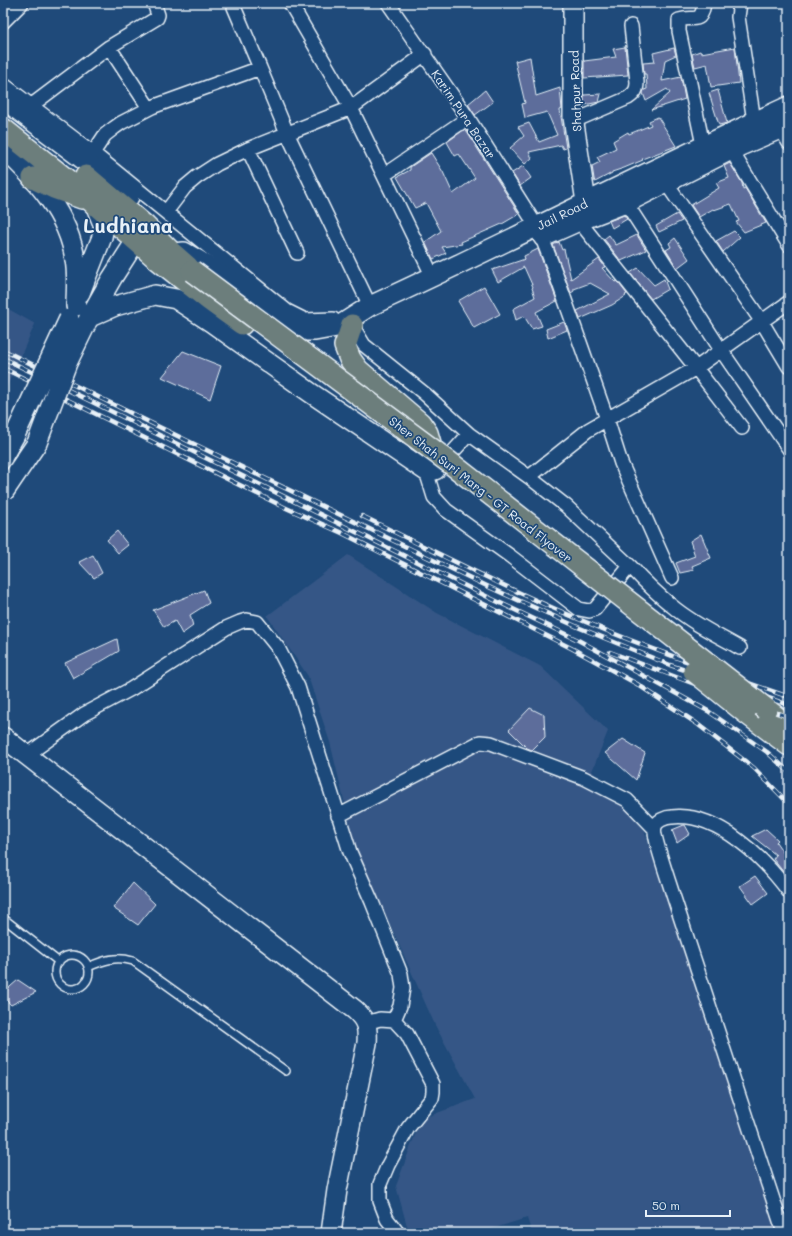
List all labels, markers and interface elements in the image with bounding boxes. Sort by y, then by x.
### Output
street label: Shahpur Road [566,50,584,132]
street label: Karim Pura Bazar [428,66,500,162]
street label: Jail Road [534,195,590,233]
district label: Ludhiana [83,212,173,238]
street label: Sher Shah Suri Marg - GT Road Flyover [386,412,576,566]
scale bar [646,1192,730,1218]
text: 50 m [652,1197,680,1213]

